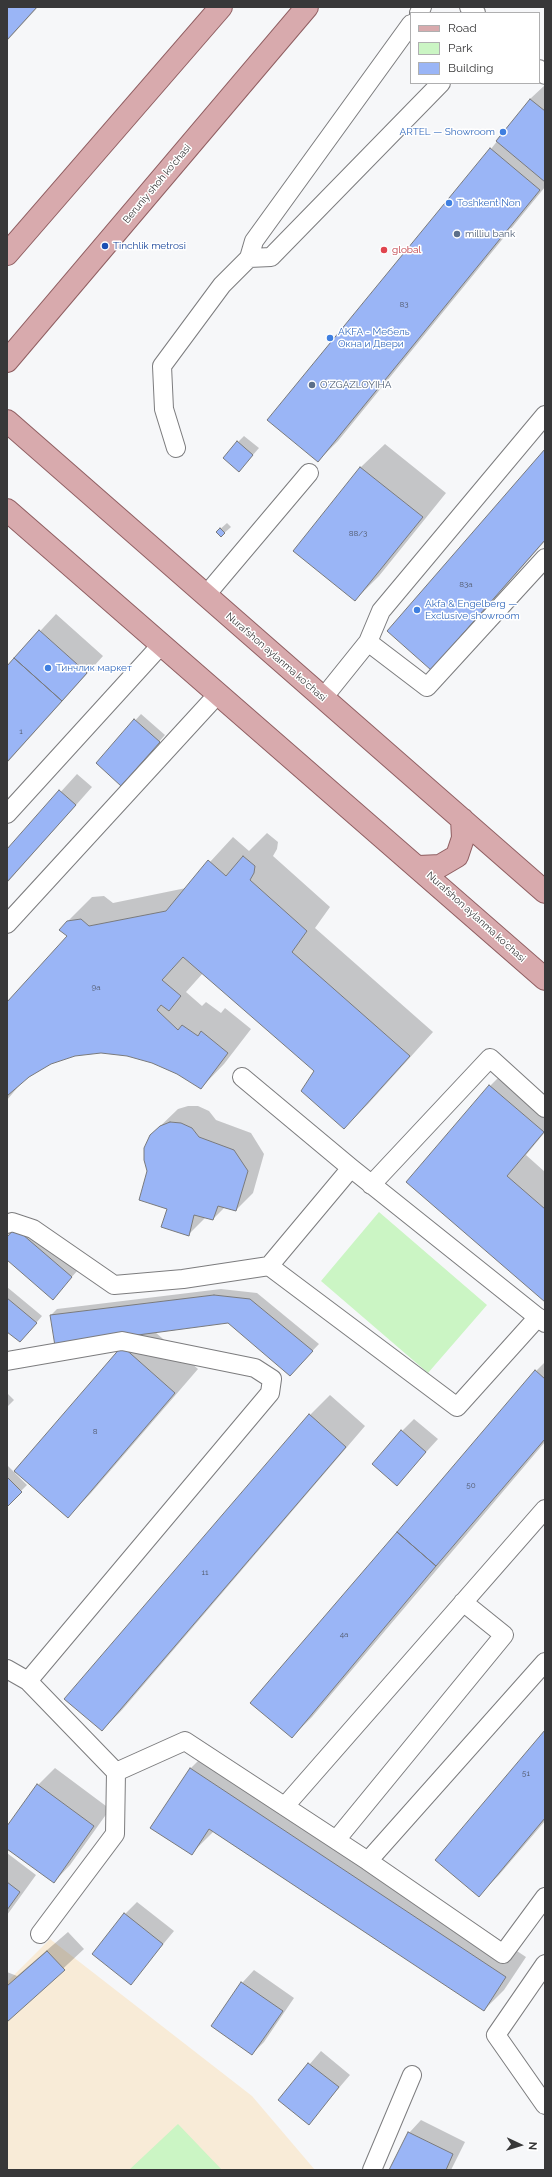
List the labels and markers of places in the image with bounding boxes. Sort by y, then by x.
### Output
place label: ARTEL — Showroom [399,126,495,138]
marker: ARTEL — Showroom [498,127,508,137]
place label: Toshkent Non [457,197,521,209]
marker: Toshkent Non [444,198,454,208]
place label: milliu bank [465,228,515,240]
marker: milliu bank [452,229,462,239]
place label: Tinchlik metrosi [113,240,186,252]
marker: Tinchlik metrosi [100,241,110,251]
place label: global [392,244,421,256]
marker: global [379,245,389,255]
place label: AKFA - Мебель Окна и Двери [338,326,410,350]
marker: AKFA - Мебель Окна и Двери [325,333,335,343]
place label: O'ZGAZLOYIHA [320,379,392,391]
marker: O'ZGAZLOYIHA [307,380,317,390]
place label: Akfa & Engelberg — Exclusive showroom [425,598,520,622]
marker: Akfa & Engelberg — Exclusive showroom [412,605,422,615]
place label: Тинчлик маркет [56,662,132,674]
marker: Тинчлик маркет [43,663,53,673]

